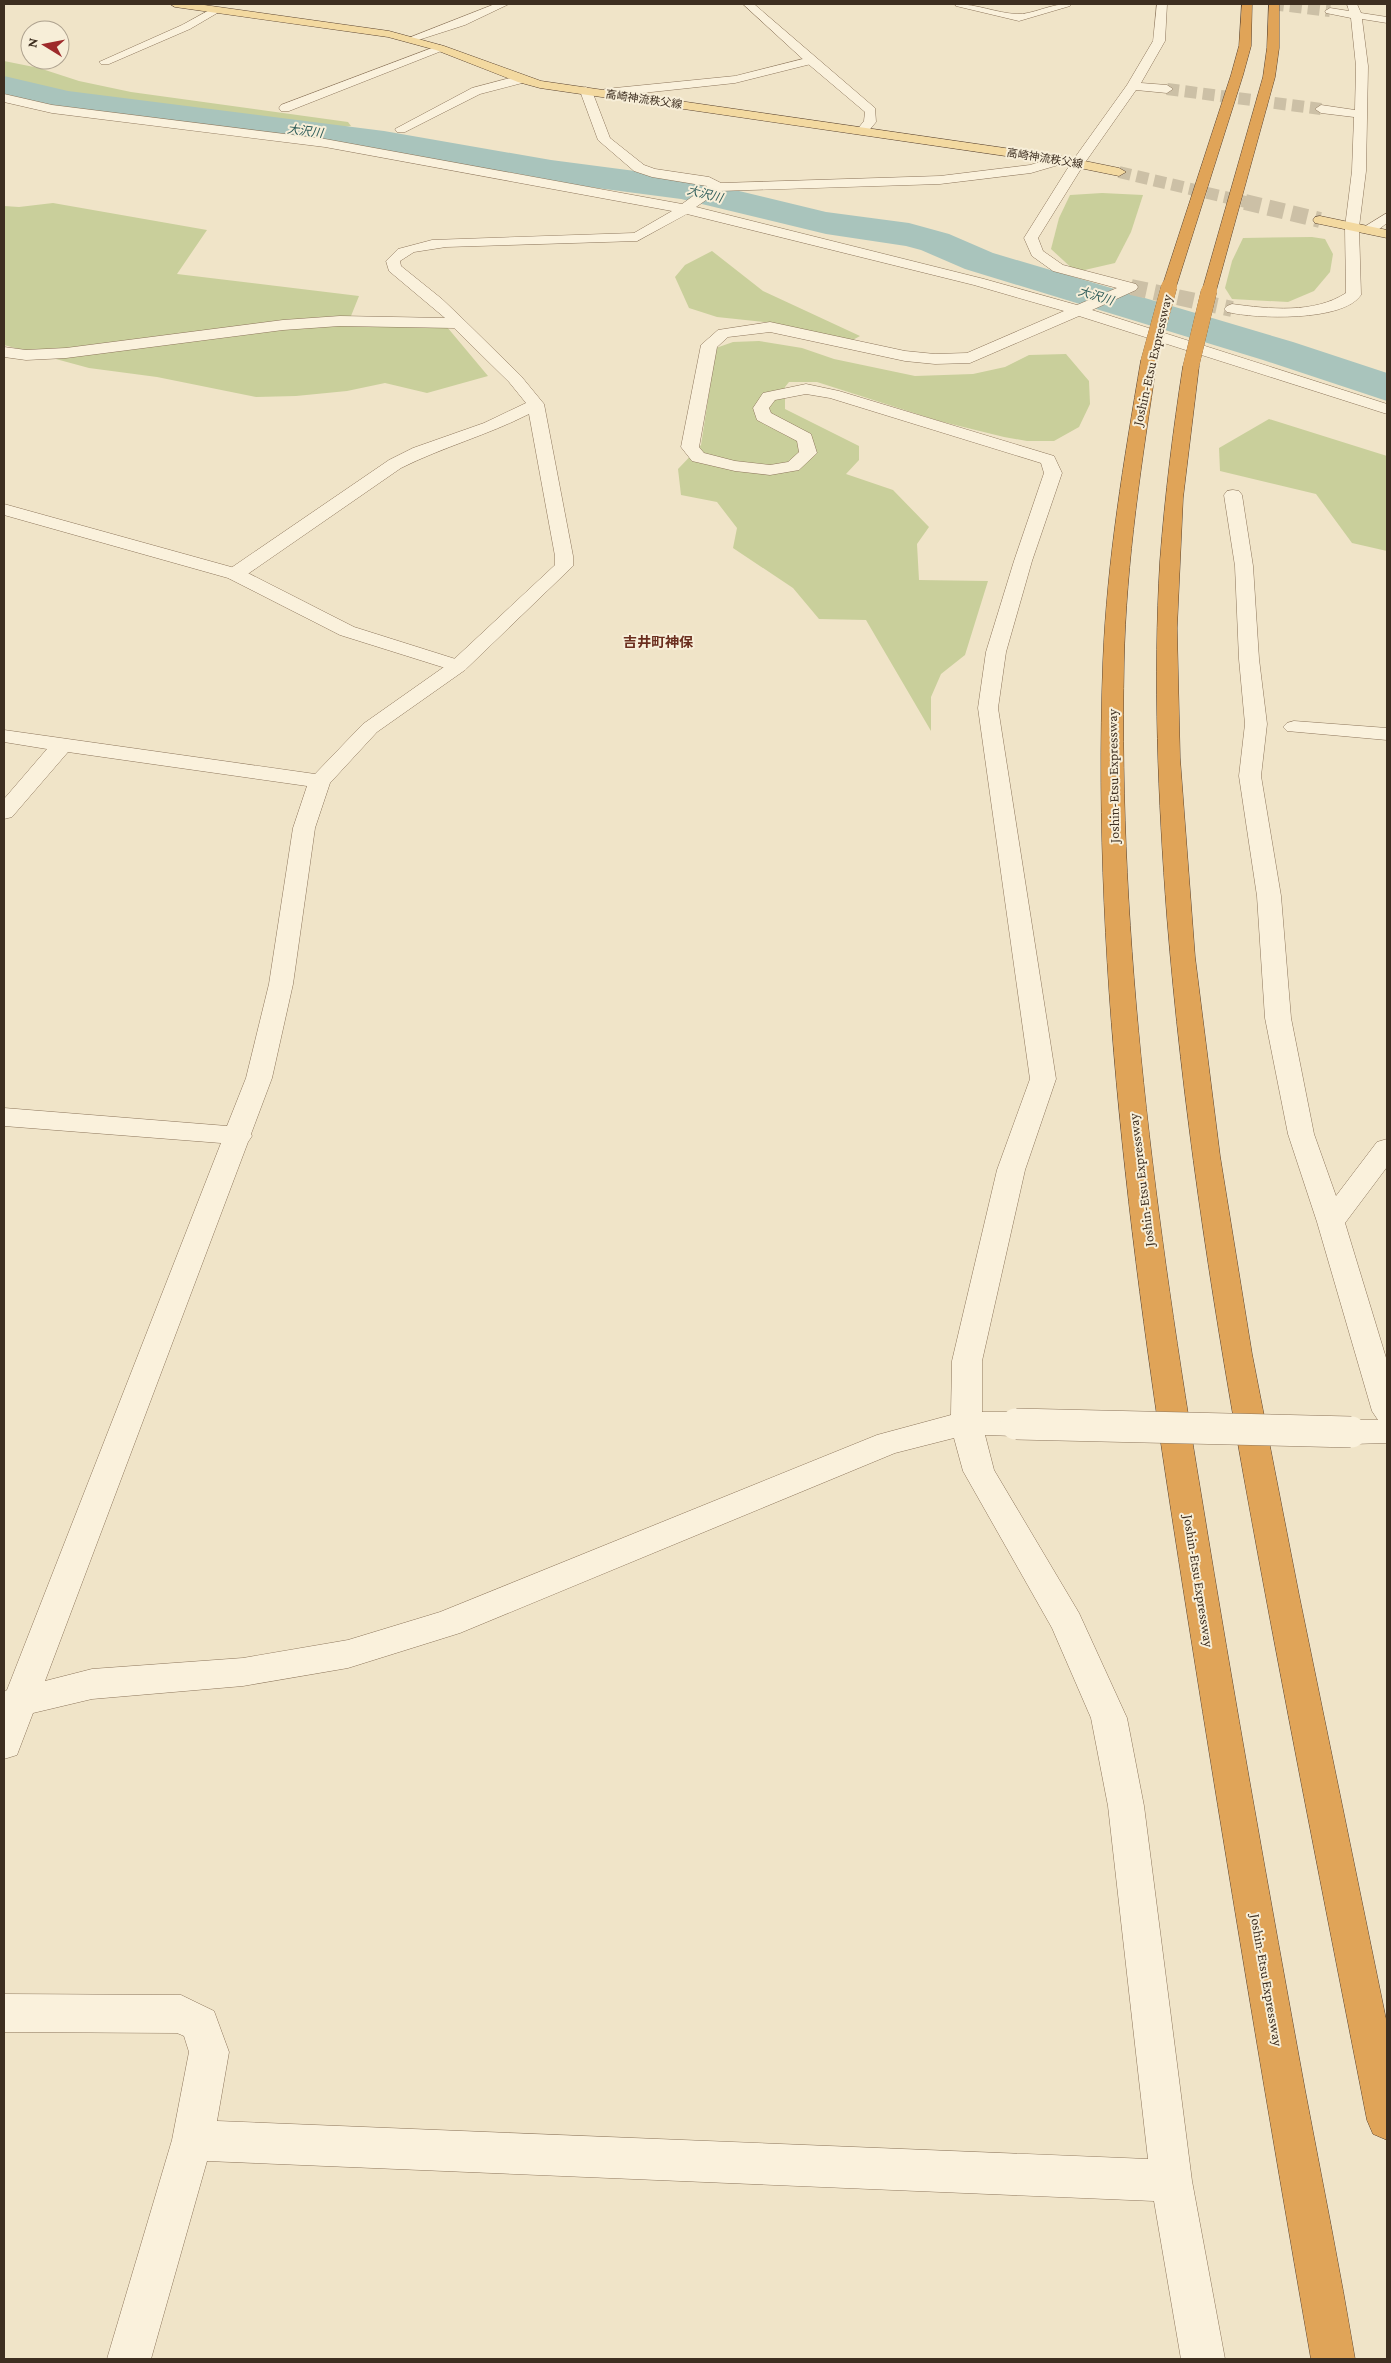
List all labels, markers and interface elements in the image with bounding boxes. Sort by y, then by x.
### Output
north arrow [20,20,70,70]
text: N [23,36,41,49]
street label: 高崎神流秩父線 [605,88,683,110]
water label: 大沢川 [286,122,326,140]
street label: 高崎神流秩父線 [1006,146,1084,170]
water label: 大沢川 [686,183,726,206]
water label: 大沢川 [1077,284,1117,309]
street label: Joshin-Etsu Expressway [1129,292,1175,429]
district label: 吉井町神保 [623,634,693,650]
street label: Joshin-Etsu Expressway [1104,708,1122,845]
street label: Joshin-Etsu Expressway [1125,1112,1157,1249]
street label: Joshin-Etsu Expressway [1180,1512,1217,1649]
street label: Joshin-Etsu Expressway [1247,1911,1287,2048]

